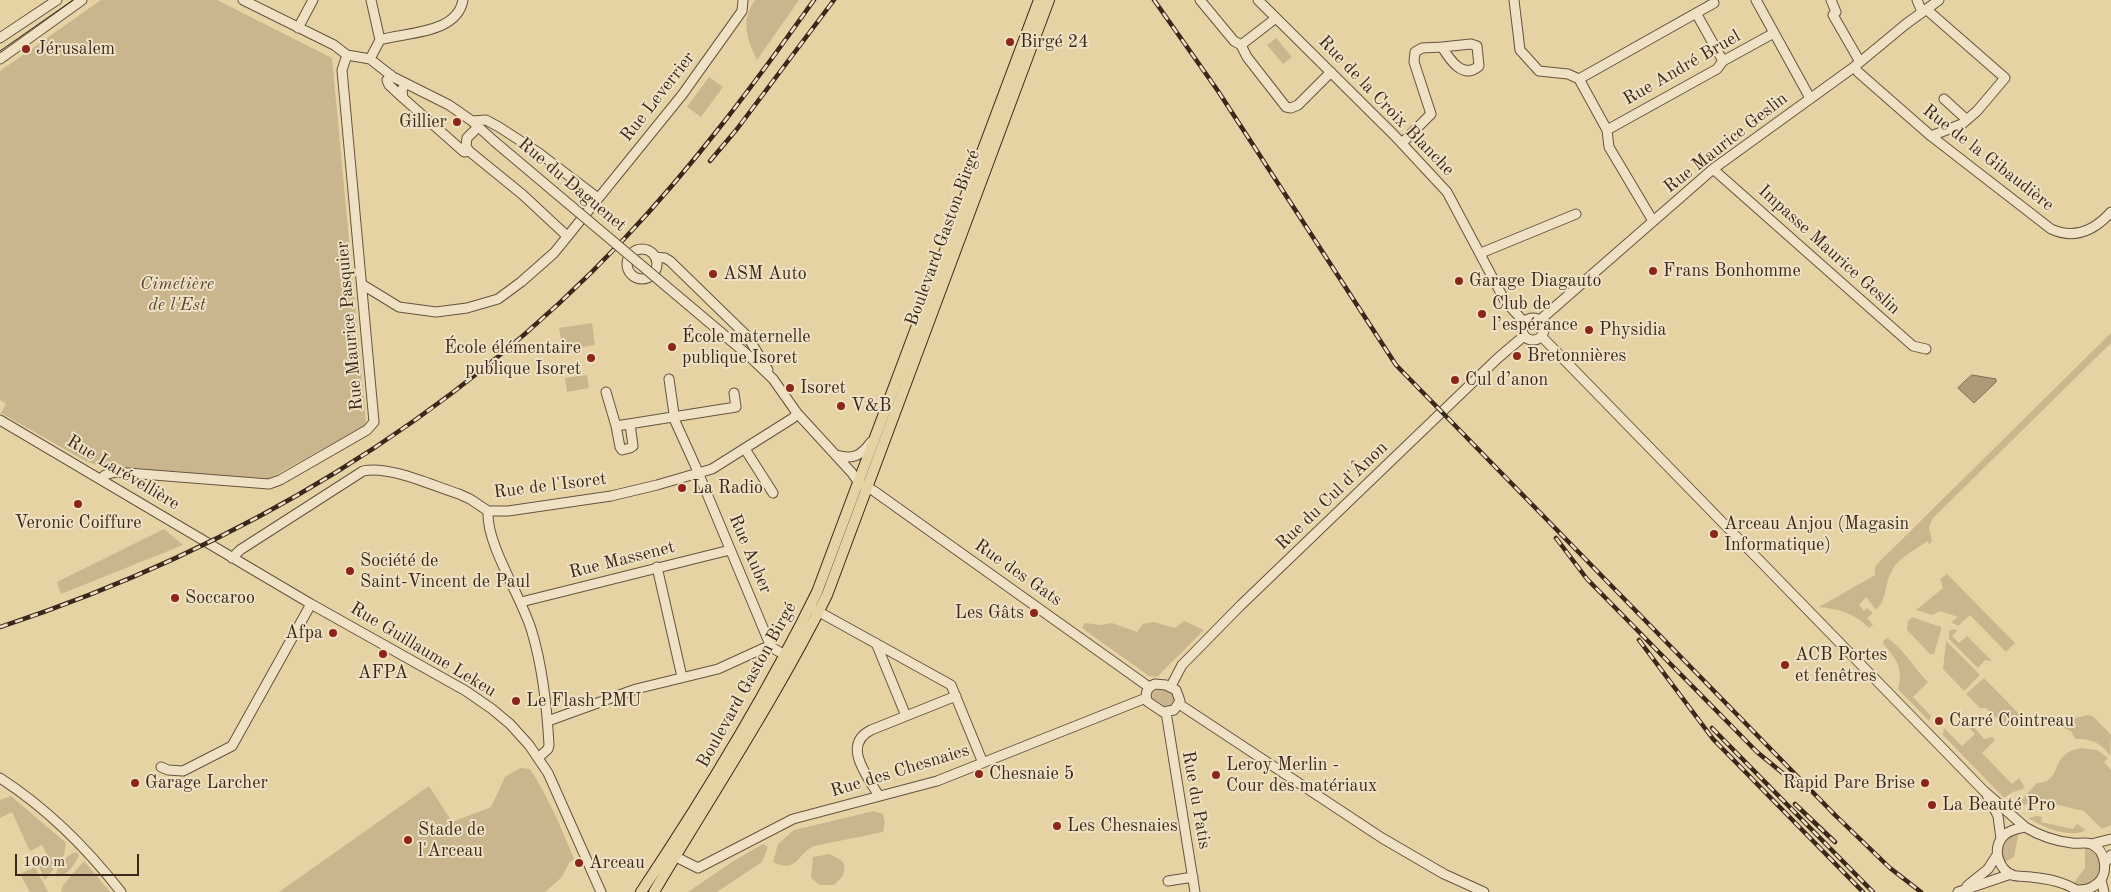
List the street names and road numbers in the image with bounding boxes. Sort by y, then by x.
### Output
street label: Rue André Bruel [1619,26,1745,110]
street label: Rue de la Croix Blanche [1313,31,1459,181]
street label: Rue Leverrier [616,48,700,146]
street label: Rue Maurice Geslin [1660,88,1792,198]
street label: Rue de la Gibaudière [1918,100,2058,216]
street label: Rue du Daguenet [513,133,631,237]
street label: Boulevard Gaston Birgé [901,147,985,329]
street label: Impasse Maurice Geslin [1753,180,1905,320]
street label: Rue Maurice Pasquier [332,240,368,412]
street label: Rue Larévellière [63,431,183,515]
street label: Rue du Cul d'Ânon [1272,437,1392,555]
street label: Rue de l'Isoret [492,468,608,504]
street label: Rue Auber [724,511,776,597]
street label: Rue des Gats [970,535,1066,611]
street label: Rue Massenet [567,536,677,584]
street label: Rue Guillaume Lekeu [346,598,500,702]
street label: Boulevard Gaston Birgé [692,598,802,772]
street label: Rue des Chesnaies [828,740,972,802]
street label: Rue du Patis [1177,749,1215,851]

